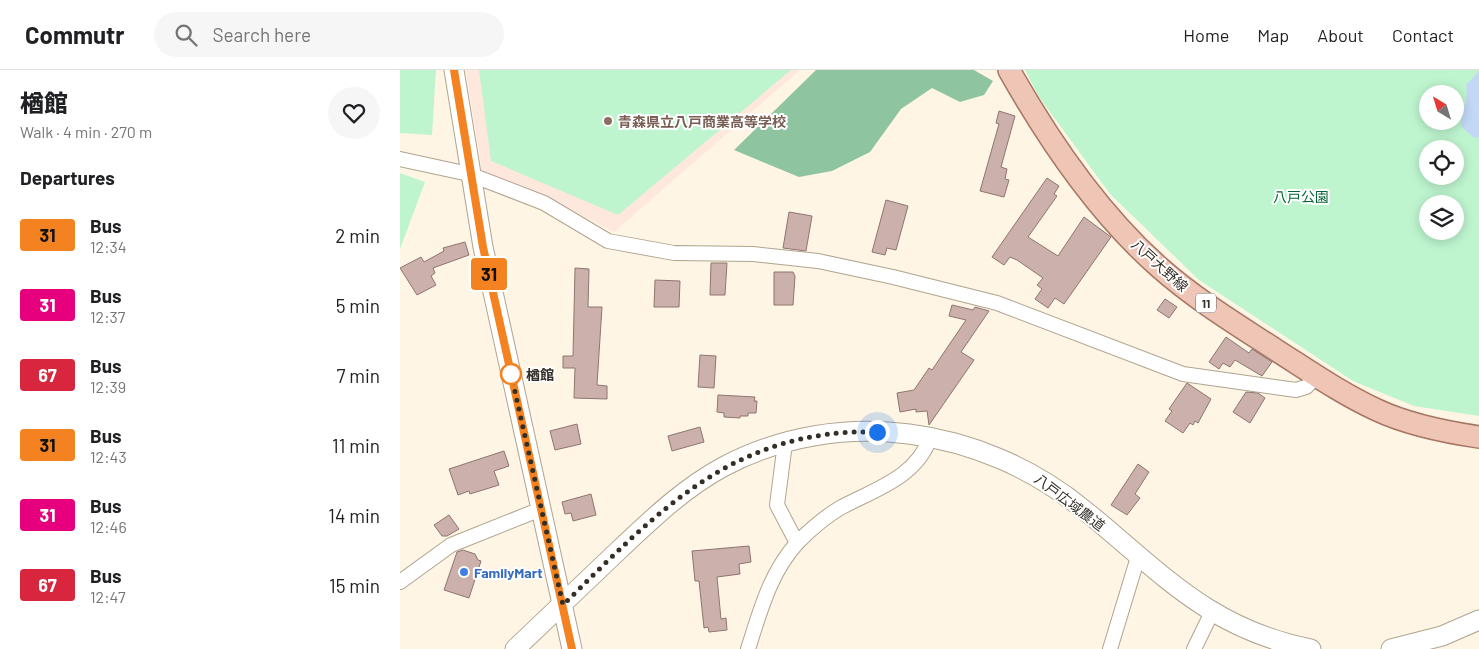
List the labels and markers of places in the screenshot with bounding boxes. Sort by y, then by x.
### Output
place label: 青森県立八戸商業高等学校 [618,113,786,130]
marker: 青森県立八戸商業高等学校 [602,115,614,127]
marker: 楢館 [500,363,522,385]
place label: 楢館 [526,366,554,383]
place label: FamilyMart [474,564,542,581]
marker: FamilyMart [458,566,470,578]

